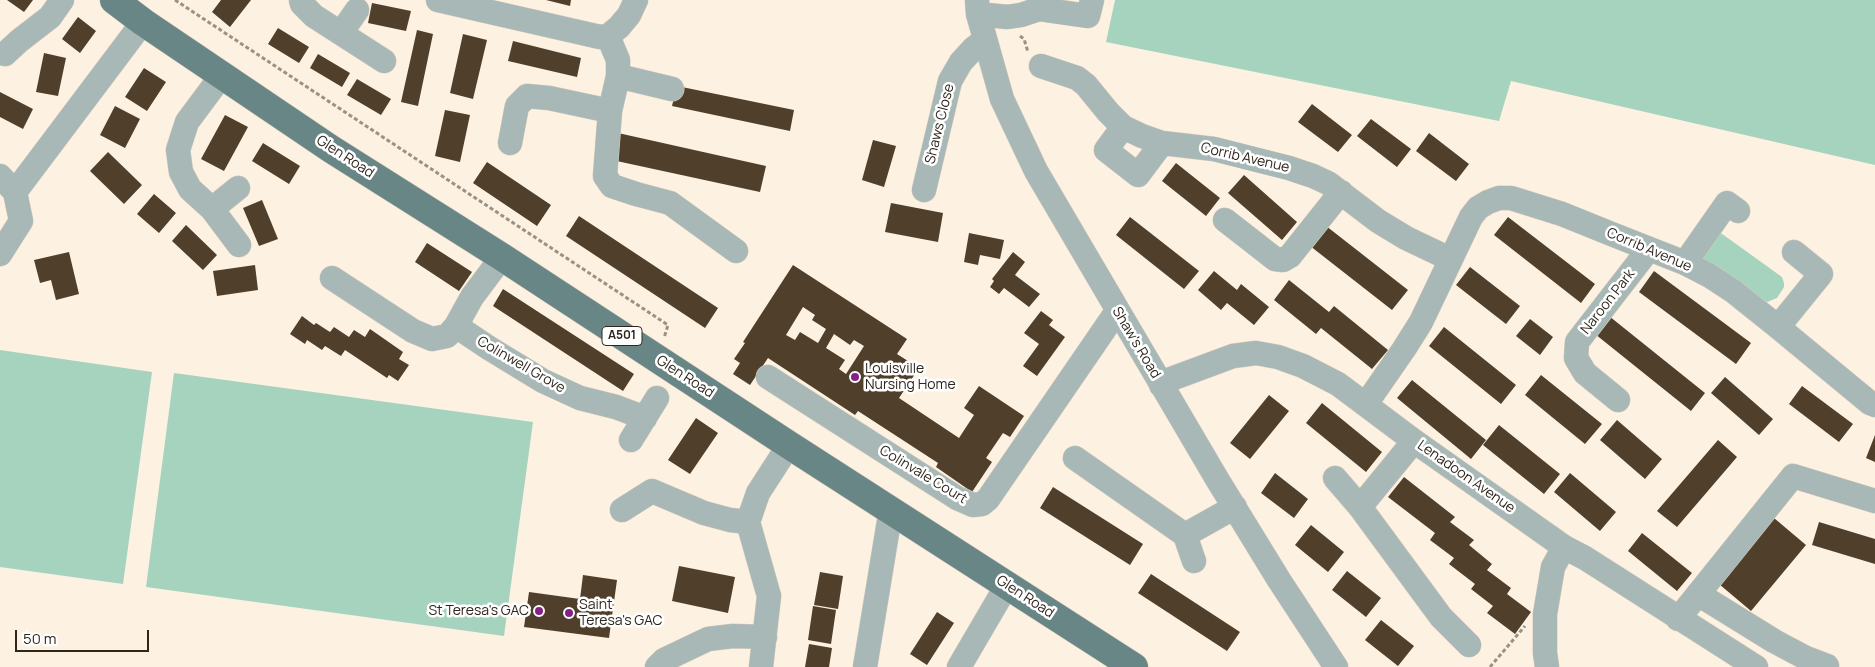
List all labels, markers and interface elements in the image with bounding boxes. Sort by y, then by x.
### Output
street label: Shaws Close [922,82,958,166]
street label: Glen Road [313,132,377,182]
street label: Corrib Avenue [1199,140,1291,176]
street label: Corrib Avenue [1604,225,1694,275]
street label: Naroon Park [1577,266,1639,338]
street label: Shaw's Road [1108,304,1164,382]
road number: A501 [602,326,642,346]
street label: Colinwell Grove [474,333,568,397]
street label: Glen Road [653,352,717,402]
place label: Louisville Nursing Home [865,361,956,394]
marker: Louisville Nursing Home [849,371,861,383]
street label: Lenadoon Avenue [1414,437,1518,517]
street label: Colinvale Court [876,442,970,508]
street label: Glen Road [993,572,1057,622]
place label: Saint Teresa's GAC [579,597,663,630]
place label: St Teresa's GAC [428,603,529,619]
marker: St Teresa's GAC [533,605,545,617]
marker: Saint Teresa's GAC [563,607,575,619]
scale bar [18,620,151,652]
text: 50 m [23,628,57,649]

